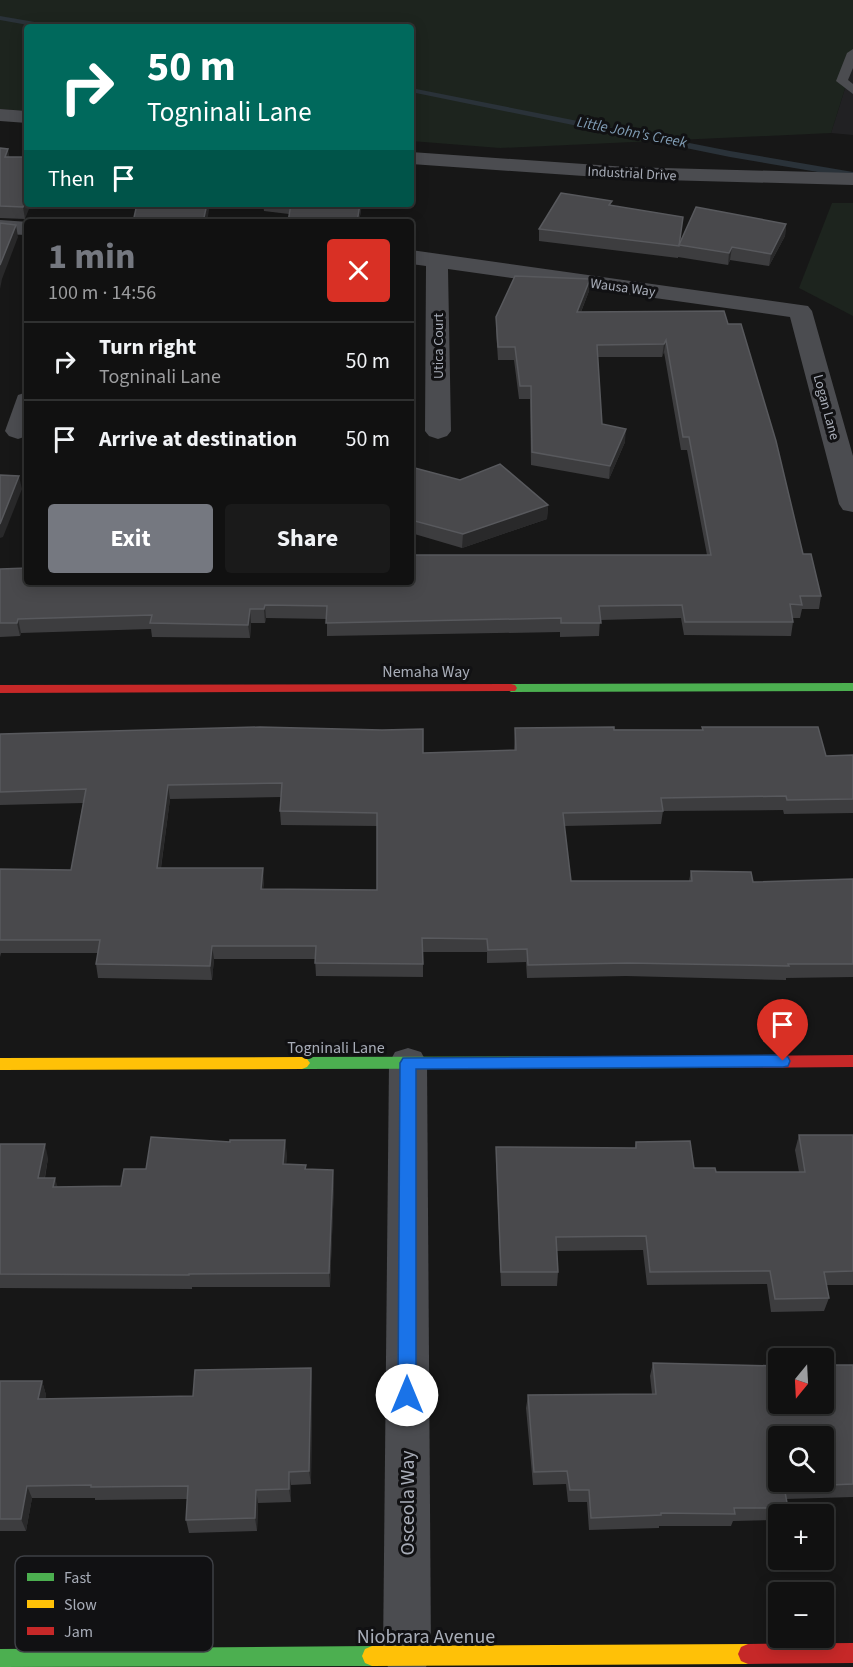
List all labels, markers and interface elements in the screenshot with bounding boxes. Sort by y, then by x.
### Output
text: 50 m [147,37,236,97]
icon: right [48,48,126,126]
text: Togninali Lane [147,93,312,132]
water label: Little John's Creek [575,112,689,154]
icon: arrive [107,162,140,195]
street label: Industrial Drive [587,162,677,186]
text: Then [48,163,95,195]
text: 1 min [48,231,136,282]
button: close [327,239,390,302]
street label: Wausa Way [589,274,657,303]
text: 100 m · 14:56 [48,279,156,307]
street label: Utica Court [429,313,449,379]
text: Turn right [99,331,196,363]
icon: right [48,345,81,378]
text: 50 m [345,345,390,377]
text: Togninali Lane [99,363,221,391]
street label: Logan Lane [808,372,844,442]
icon: arrive [48,423,81,456]
text: Arrive at destination [99,423,297,455]
text: 50 m [345,423,390,455]
button: Exit [48,504,213,573]
button: Share [225,504,390,573]
street label: Nemaha Way [382,661,470,683]
pin [757,999,808,1061]
icon: arrive [766,1008,799,1041]
street label: Togninali Lane [287,1037,385,1059]
north arrow [768,1348,834,1414]
map controls [768,1348,834,1648]
position arrow [375,1363,439,1427]
button: search [768,1426,834,1492]
street label: Osceola Way [394,1450,422,1556]
button: + [768,1504,834,1570]
legend [15,1556,213,1652]
text: Fast [64,1567,92,1589]
button: − [768,1582,834,1648]
text: Slow [64,1594,97,1616]
text: Jam [64,1621,93,1643]
street label: Niobrara Avenue [357,1623,495,1651]

